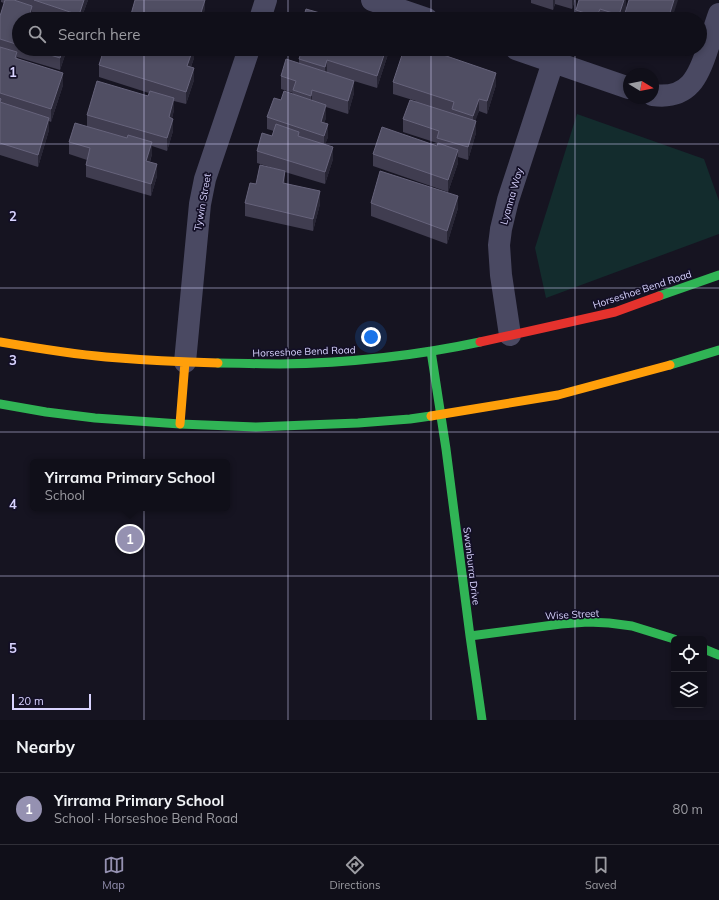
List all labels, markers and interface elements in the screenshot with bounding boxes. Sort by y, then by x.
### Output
search box [12,12,707,56]
icon: search [26,23,48,45]
text: Search here [58,25,140,44]
text: 1 [9,64,17,80]
north arrow [623,68,659,104]
street label: Lyanna Way [497,166,526,226]
street label: Tywin Street [191,172,214,232]
text: 2 [9,208,17,224]
street label: Horseshoe Bend Road [591,267,693,312]
your location [361,327,381,347]
street label: Horseshoe Bend Road [252,343,356,360]
text: 3 [9,352,17,368]
popup [30,459,230,511]
text: Yirrama Primary School [45,468,215,487]
text: School [45,487,85,503]
text: 4 [9,496,17,512]
pin: 1 [117,524,143,554]
street label: Swanburra Drive [460,526,483,606]
street label: Wise Street [545,607,600,622]
map controls [671,636,707,708]
button: locate [671,636,707,672]
text: 5 [9,640,17,656]
button: layers [671,672,707,708]
scale bar [12,692,91,711]
text: 20 m [18,694,44,708]
text: Nearby [16,736,75,757]
text: Yirrama Primary School [54,791,224,810]
text: 1 [25,801,33,817]
text: 80 m [673,801,703,817]
text: School · Horseshoe Bend Road [54,810,238,826]
tab: Map [102,854,125,892]
tab: Directions [330,854,380,892]
tab: Saved [585,854,617,892]

